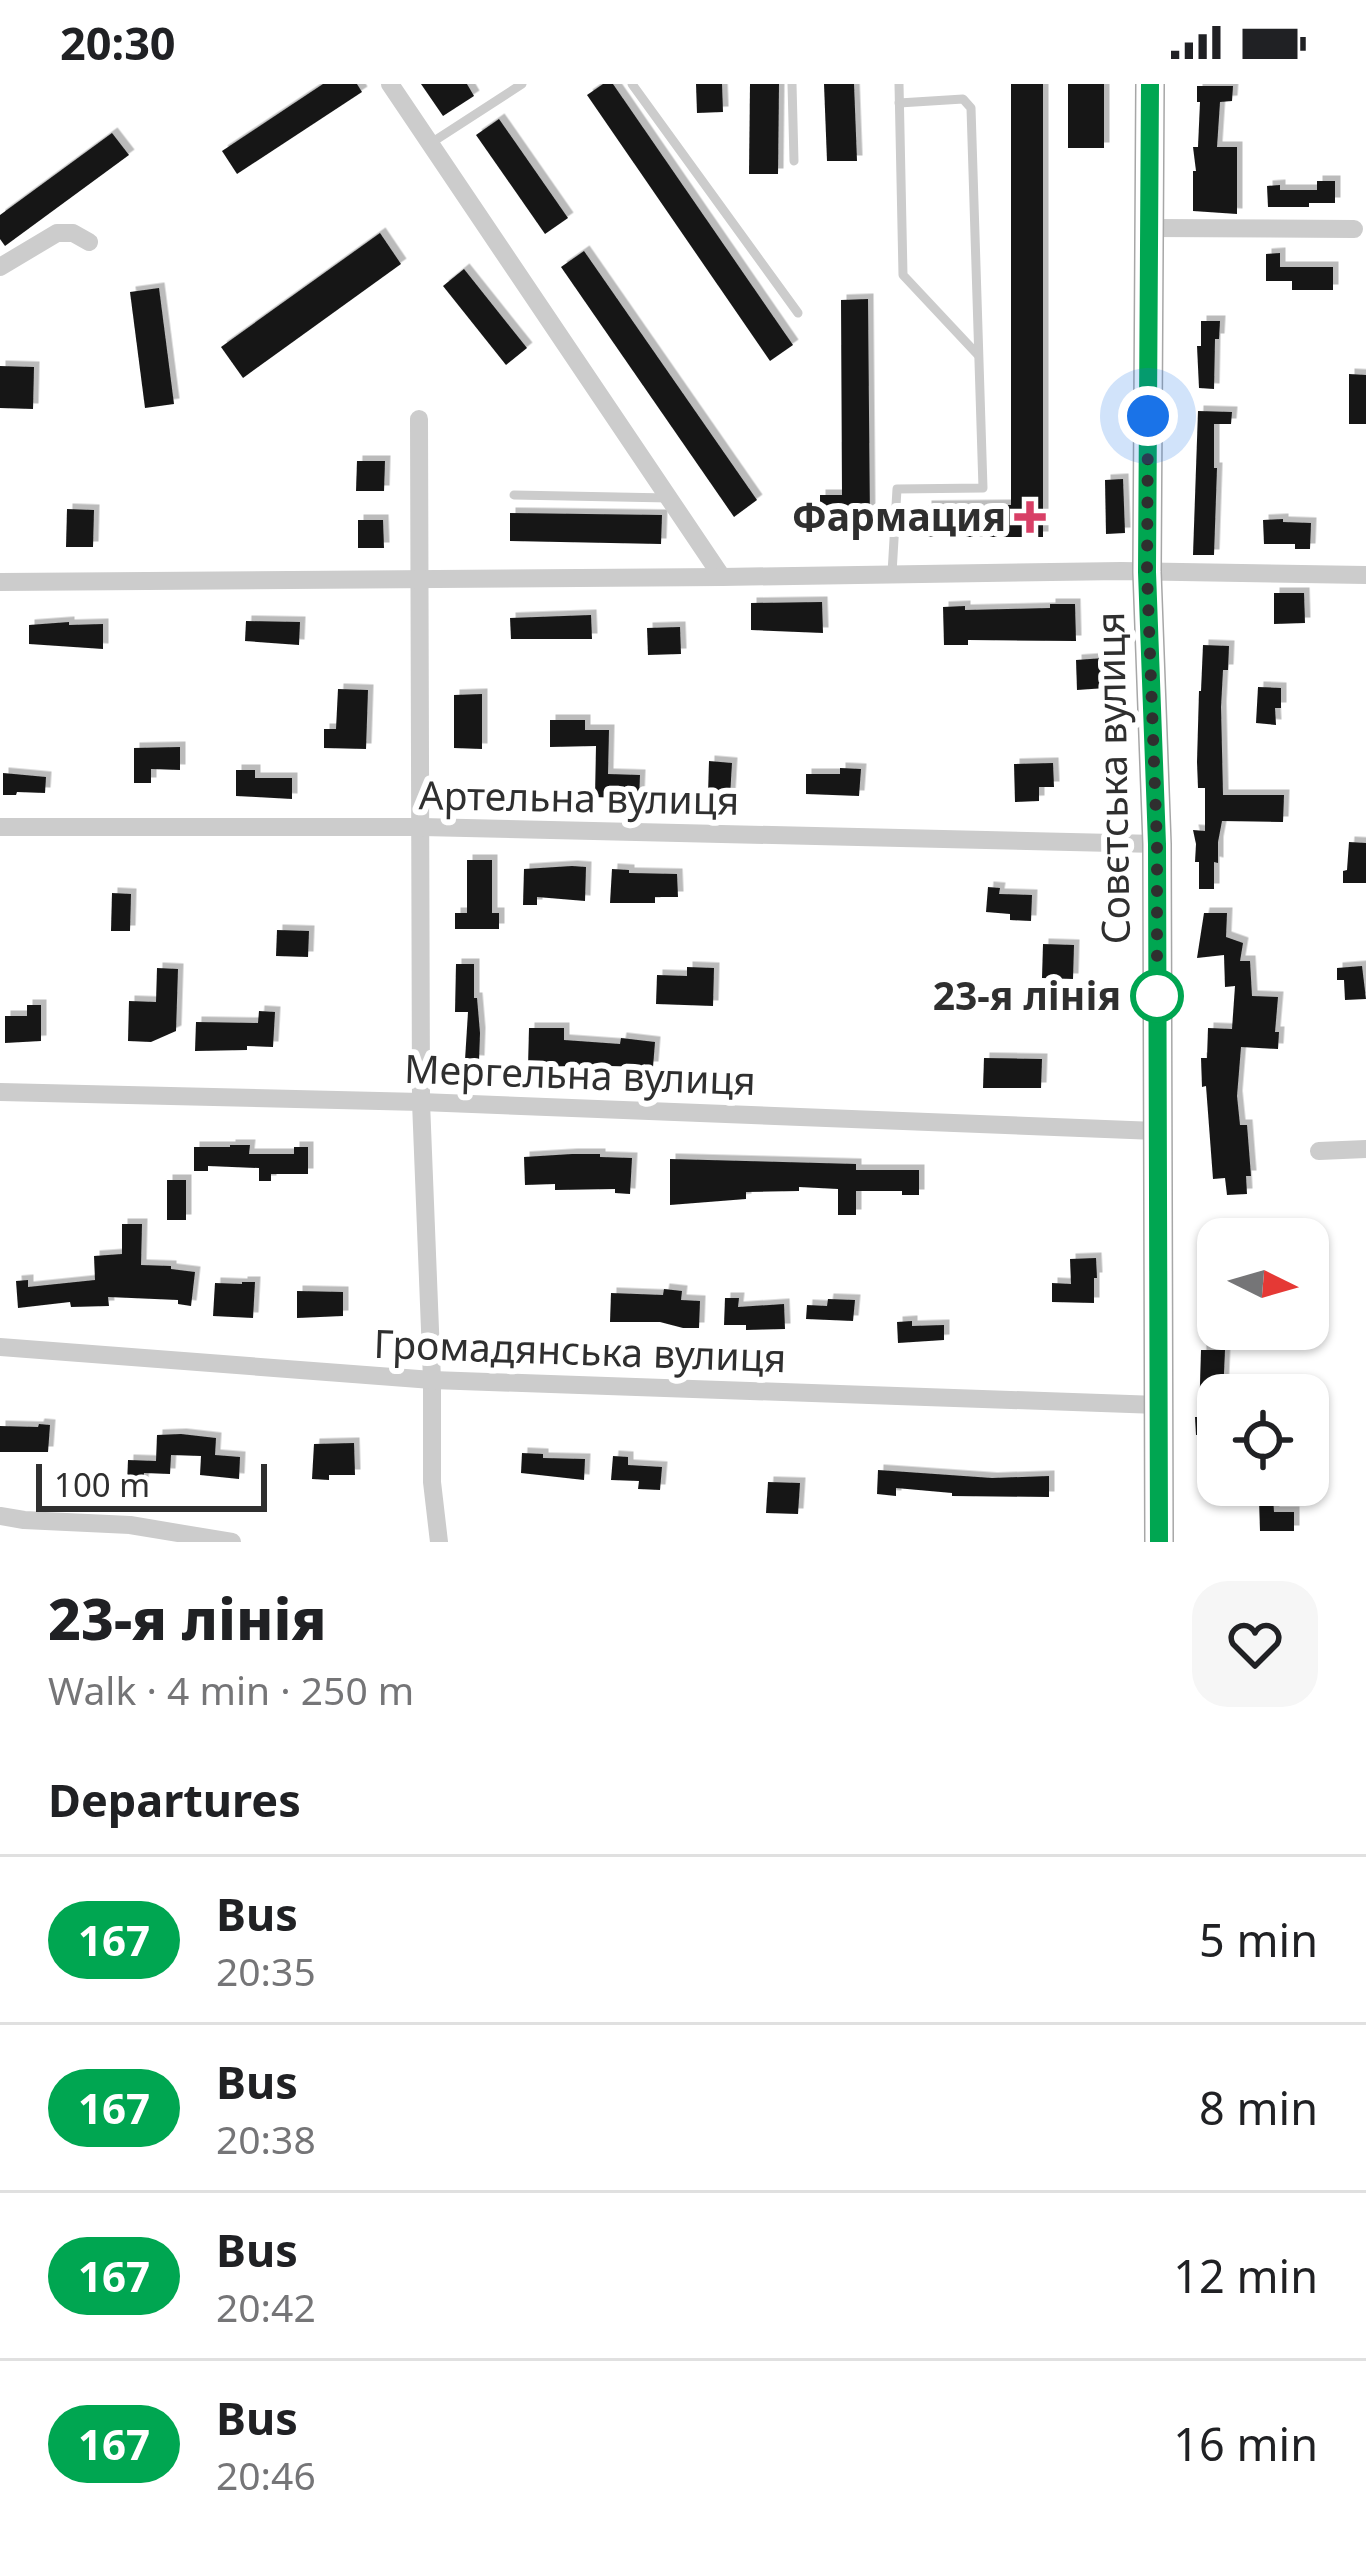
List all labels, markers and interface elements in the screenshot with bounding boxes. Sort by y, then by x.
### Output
text: 20:30 [60,12,176,73]
your location [1118,386,1178,446]
place label: Фармация [792,489,1006,542]
marker: Фармация [1017,504,1043,530]
street label: Совєтська вулиця [1082,611,1141,945]
street label: Артельна вулиця [418,767,740,826]
place label: 23-я лінія [933,968,1121,1021]
marker: 23-я лінія [1132,971,1182,1021]
street label: Мергельна вулиця [403,1041,757,1106]
north arrow [1197,1218,1329,1350]
map controls [1197,1218,1329,1506]
street label: Громадянська вулиця [373,1316,787,1383]
button: locate [1197,1374,1329,1506]
scale bar [36,1458,267,1511]
text: 100 m [54,1462,150,1507]
text: 23-я лінія [48,1579,327,1657]
button: heart [1192,1581,1318,1707]
text: Walk · 4 min · 250 m [48,1663,414,1716]
text: Departures [48,1769,301,1830]
text: Bus [216,1883,298,1944]
text: 5 min [1199,1909,1318,1970]
text: 167 [78,1911,150,1968]
text: 20:35 [216,1944,316,1997]
text: Bus [216,2051,298,2112]
text: 8 min [1199,2077,1318,2138]
text: 167 [78,2079,150,2136]
text: 20:38 [216,2112,316,2165]
text: Bus [216,2219,298,2280]
text: 12 min [1173,2245,1318,2306]
text: 167 [78,2247,150,2304]
text: 20:42 [216,2280,316,2333]
text: Bus [216,2387,298,2448]
text: 16 min [1173,2413,1318,2474]
text: 167 [78,2415,150,2472]
text: 20:46 [216,2448,316,2501]

